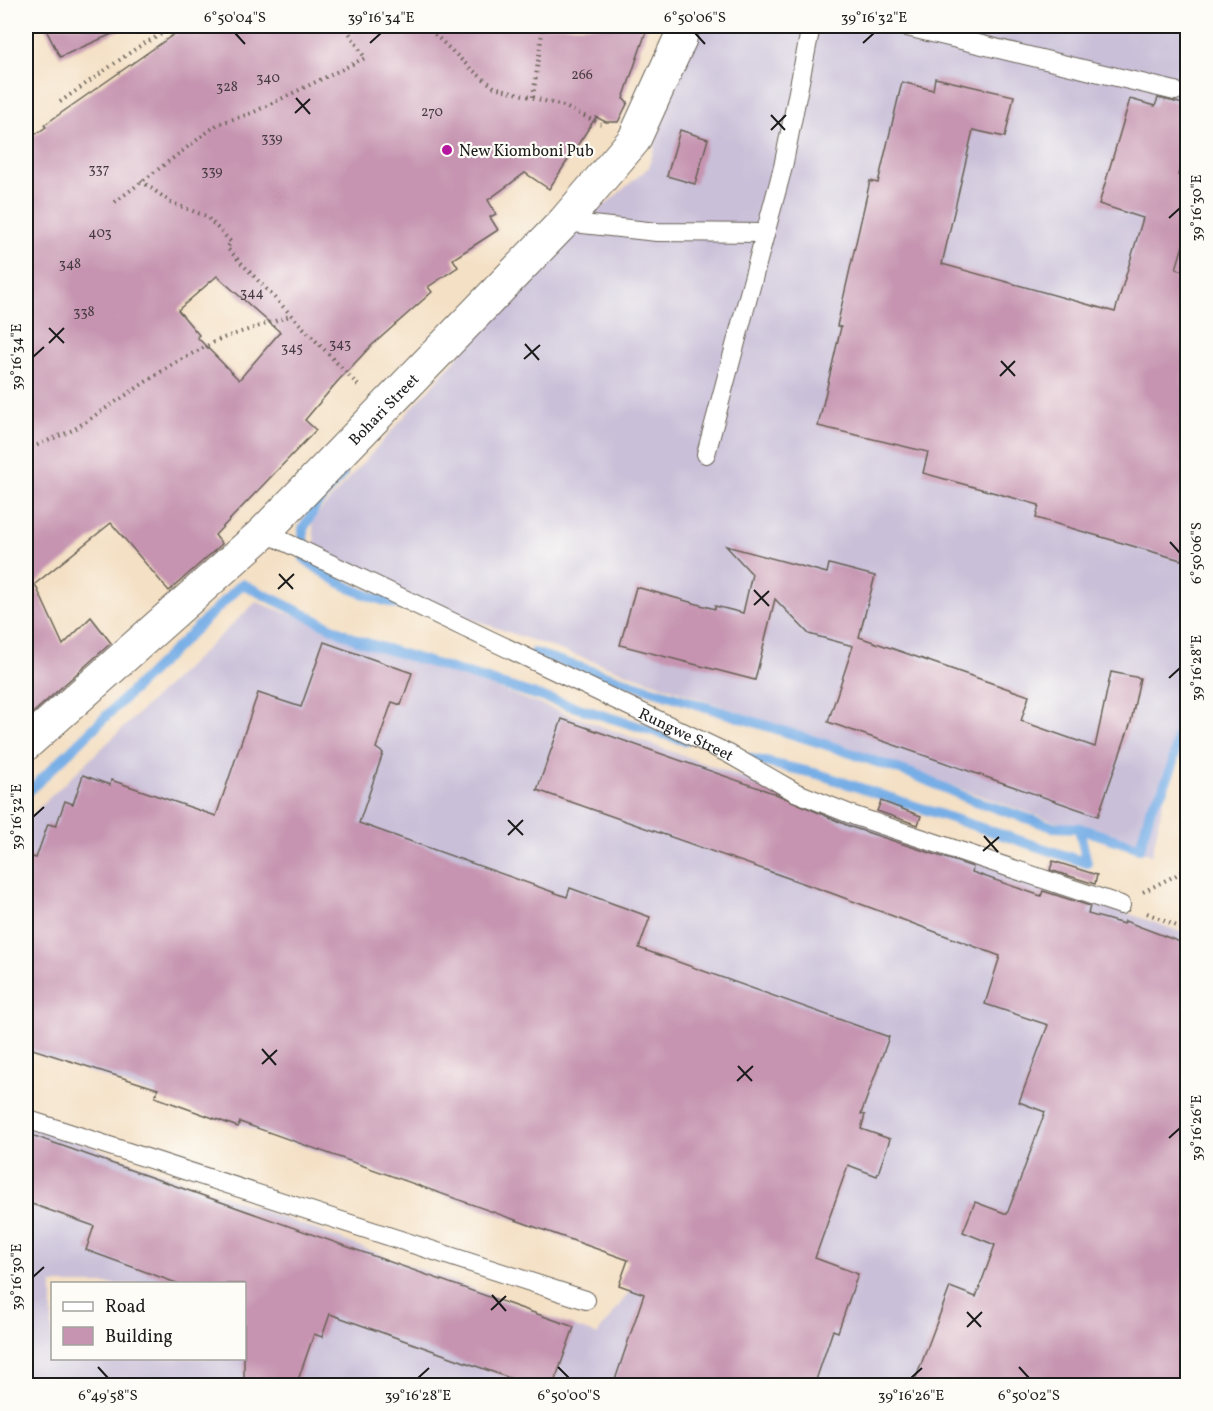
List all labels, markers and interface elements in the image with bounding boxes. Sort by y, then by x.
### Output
text: 6°50'04"S [204,8,266,29]
text: 39°16'34"E [347,8,415,29]
text: 6°50'06"S [664,8,726,29]
text: 39°16'32"E [841,8,907,29]
house number: 266 [571,66,593,85]
house number: 340 [256,69,280,88]
house number: 328 [216,78,238,97]
house number: 270 [421,103,443,122]
house number: 339 [261,129,283,148]
place label: New Kiomboni Pub [459,141,594,163]
marker: New Kiomboni Pub [440,143,454,157]
house number: 337 [88,160,110,179]
house number: 339 [201,162,223,181]
text: 39°16'30"E [1187,174,1208,242]
house number: 403 [88,224,112,243]
house number: 348 [59,255,81,274]
house number: 344 [240,284,264,303]
house number: 338 [73,303,95,322]
text: 39°16'34"E [7,323,28,391]
house number: 343 [329,335,351,354]
house number: 345 [281,339,303,358]
street label: Bohari Street [344,369,425,451]
text: 6°50'06"S [1187,522,1208,584]
text: 39°16'28"E [1187,635,1208,701]
street label: Rungwe Street [634,703,737,768]
text: 39°16'32"E [7,784,28,850]
text: 39°16'26"E [1187,1095,1208,1161]
text: 39°16'30"E [7,1243,28,1311]
legend [51,1282,246,1360]
text: Road [105,1295,146,1320]
text: Building [105,1325,173,1350]
text: 6°49'58"S [78,1386,138,1407]
text: 39°16'28"E [385,1386,451,1407]
text: 6°50'00"S [537,1386,601,1407]
text: 39°16'26"E [878,1386,944,1407]
text: 6°50'02"S [998,1386,1060,1407]

